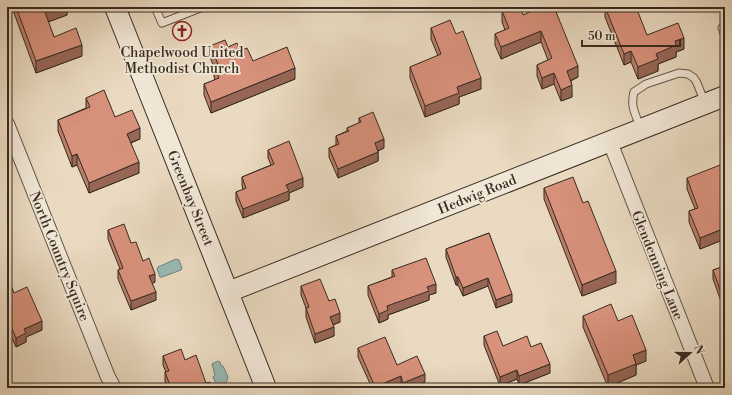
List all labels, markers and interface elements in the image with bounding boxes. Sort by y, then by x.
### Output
church icon: Chapelwood United Methodist Church [171,20,193,42]
scale bar [582,22,680,48]
text: 50 m [588,29,616,44]
place label: Chapelwood United Methodist Church [120,44,244,78]
street label: Greenbay Street [163,148,217,249]
street label: Hedwig Road [435,171,519,219]
street label: North Country Squire [25,189,93,324]
street label: Glendenning Lane [627,208,687,323]
north arrow [670,333,710,373]
text: N [690,343,707,357]

